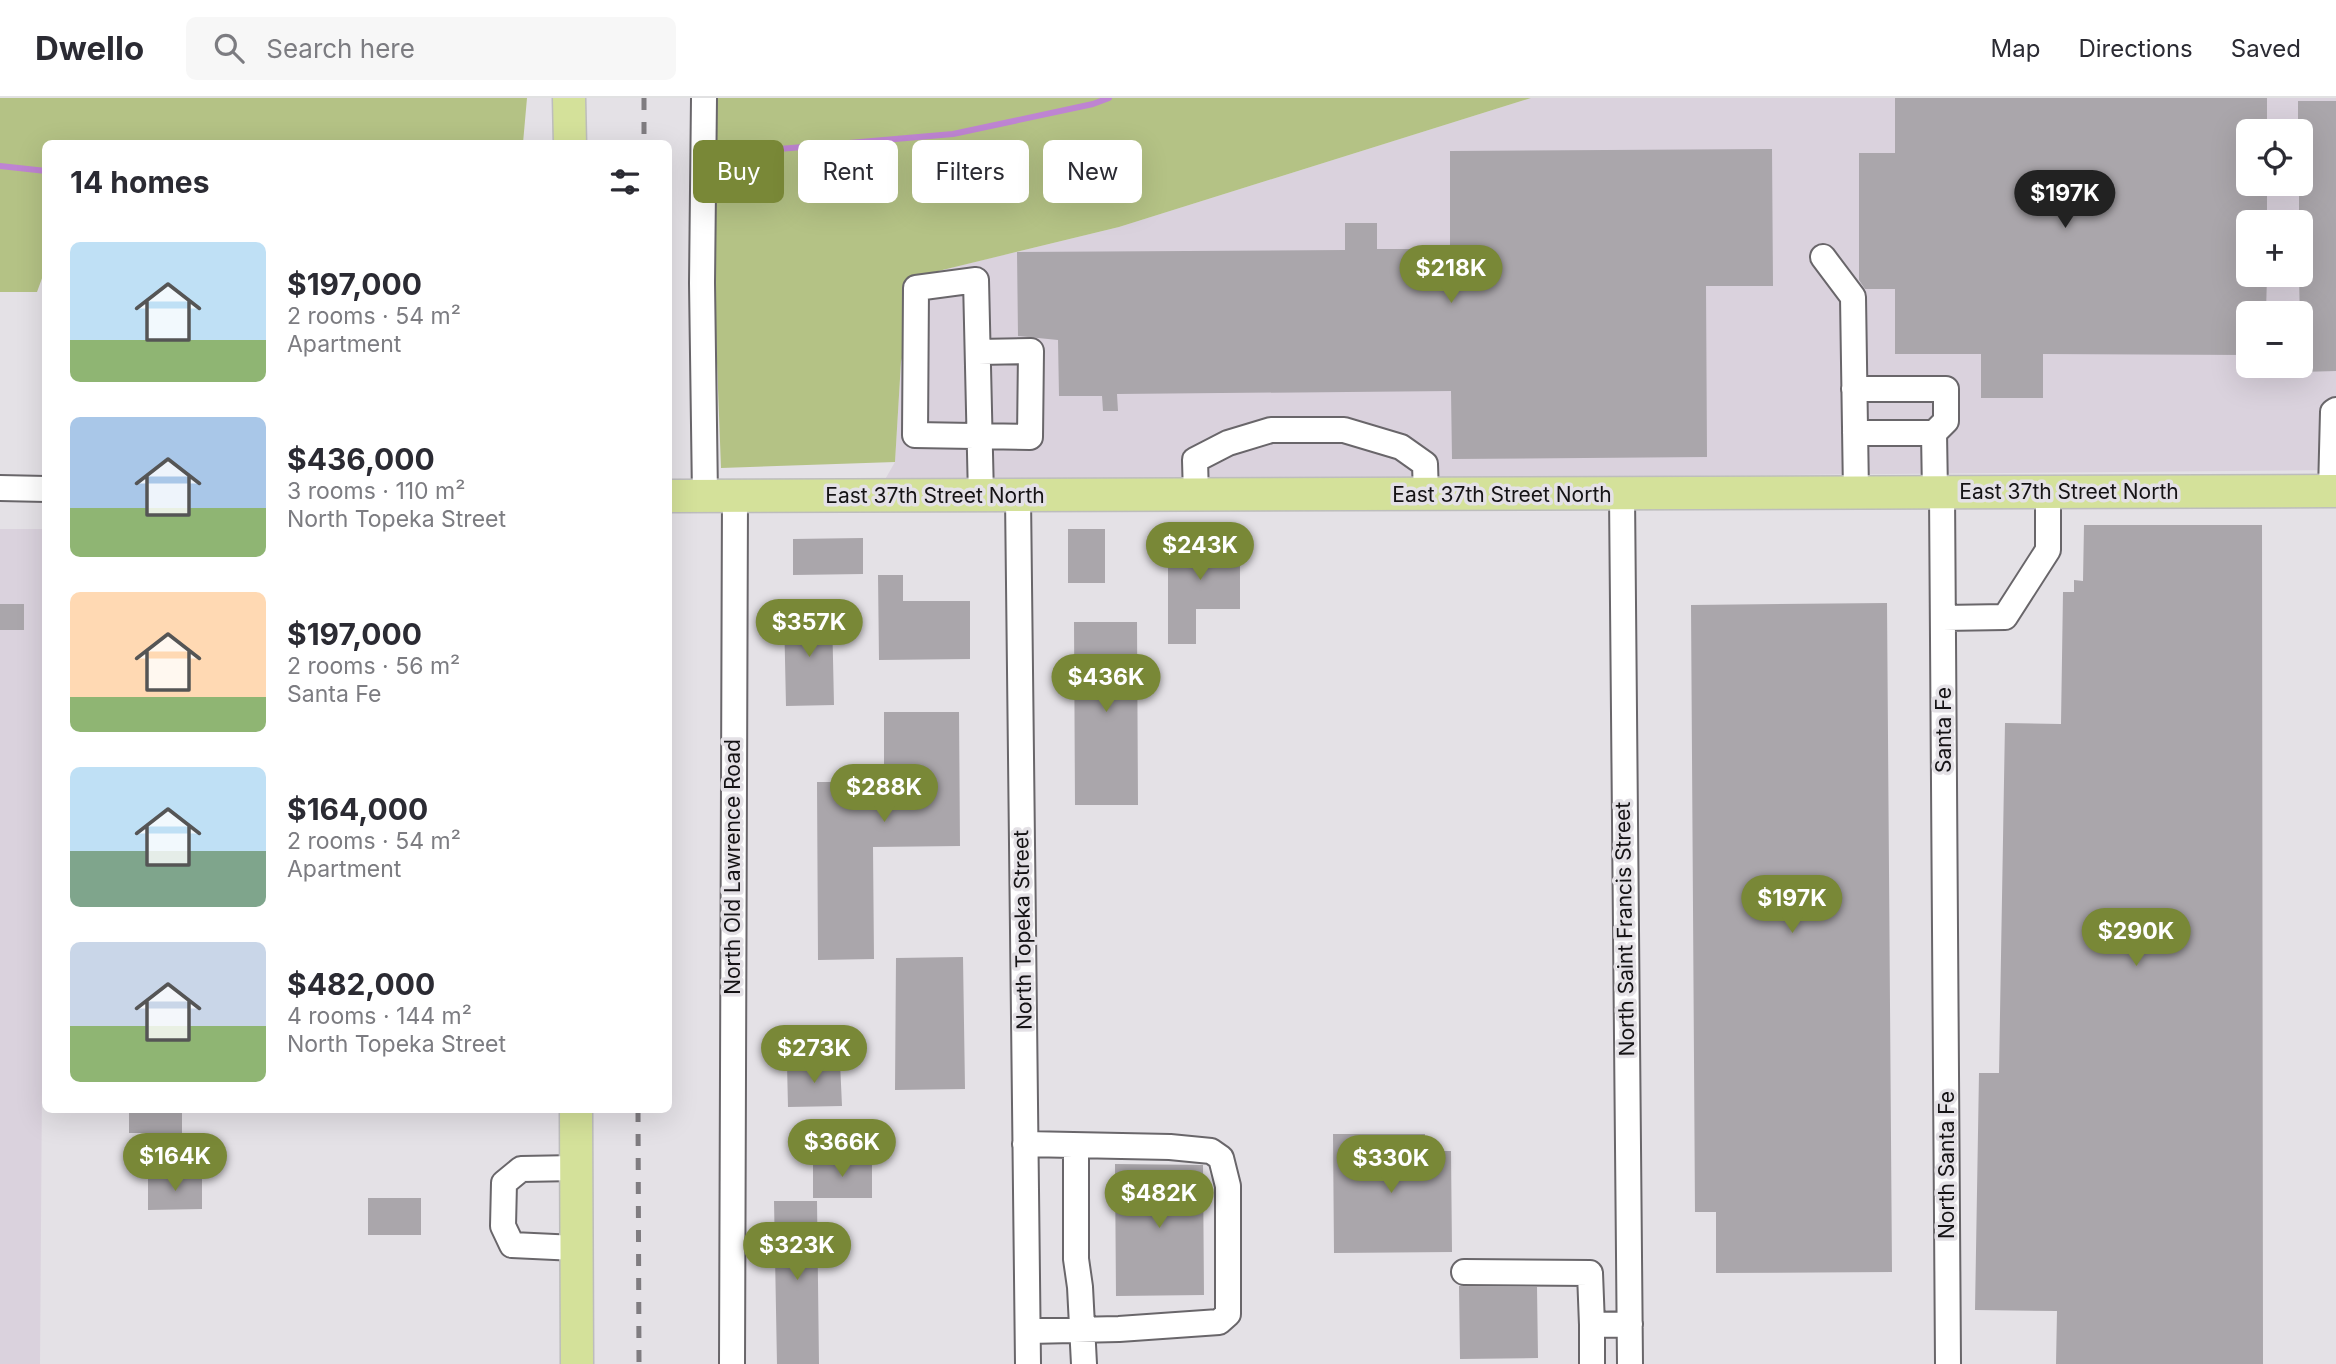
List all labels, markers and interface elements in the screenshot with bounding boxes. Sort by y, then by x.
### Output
search box [186,17,676,80]
text: Dwello [35,28,144,68]
icon: search [210,29,248,67]
text: Search here [266,33,415,64]
text: Map [1991,34,2040,63]
text: Directions [2078,34,2193,63]
text: Saved [2231,34,2301,63]
map controls [2236,119,2313,378]
button: locate [2236,119,2313,196]
chip: Buy [693,140,784,203]
chip: Rent [798,140,898,203]
chip: Filters [912,140,1029,203]
chip: New [1043,140,1142,203]
icon: filters [606,163,644,201]
text: 14 homes [70,164,209,200]
pin: $197K [2016,170,2114,230]
text: $197K [2030,179,2100,207]
button: + [2236,210,2313,287]
pin: $218K [1402,246,1500,305]
text: $218K [1416,254,1486,282]
text: $197,000 [287,266,422,302]
icon: home [126,270,210,354]
button: − [2236,301,2313,378]
text: 2 rooms · 54 m² [287,302,461,330]
text: Apartment [287,330,401,358]
text: $436,000 [287,441,435,477]
icon: home [126,445,210,529]
text: 3 rooms · 110 m² [287,477,465,505]
street label: East 37th Street North [1959,479,2179,504]
street label: East 37th Street North [1392,482,1612,507]
street label: East 37th Street North [825,483,1045,508]
text: North Topeka Street [287,505,506,533]
pin: $243K [1151,522,1249,582]
text: $243K [1162,531,1238,559]
pin: $357K [760,600,858,659]
text: $357K [772,608,846,636]
text: $197,000 [287,616,422,652]
icon: home [126,620,210,704]
text: 2 rooms · 56 m² [287,652,460,680]
pin: $436K [1057,654,1155,714]
text: $436K [1068,663,1144,691]
text: Santa Fe [287,680,381,708]
street label: Santa Fe [1931,687,1956,773]
street label: North Old Lawrence Road [720,739,745,995]
pin: $288K [835,764,933,824]
text: $288K [846,773,922,801]
text: $164,000 [287,791,428,827]
icon: home [126,795,210,879]
street label: North Saint Francis Street [1610,801,1639,1057]
text: 2 rooms · 54 m² [287,827,461,855]
street label: North Topeka Street [1008,830,1037,1030]
text: Apartment [287,855,401,883]
pin: $197K [1743,876,1841,935]
text: $197K [1757,884,1827,912]
pin: $290K [2087,908,2185,968]
text: $290K [2098,917,2174,945]
text: $482,000 [287,966,435,1002]
icon: home [126,970,210,1054]
text: 4 rooms · 144 m² [287,1002,472,1030]
pin: $273K [765,1026,863,1085]
text: North Topeka Street [287,1030,506,1058]
text: $273K [777,1034,851,1062]
street label: North Santa Fe [1934,1091,1959,1239]
pin: $366K [793,1119,891,1179]
text: $366K [804,1128,880,1156]
pin: $164K [126,1134,224,1193]
pin: $330K [1342,1136,1440,1195]
text: $164K [139,1142,211,1170]
text: $330K [1353,1144,1429,1172]
pin: $482K [1110,1170,1208,1230]
text: $482K [1121,1179,1197,1207]
pin: $323K [748,1222,846,1282]
text: $323K [759,1231,835,1259]

